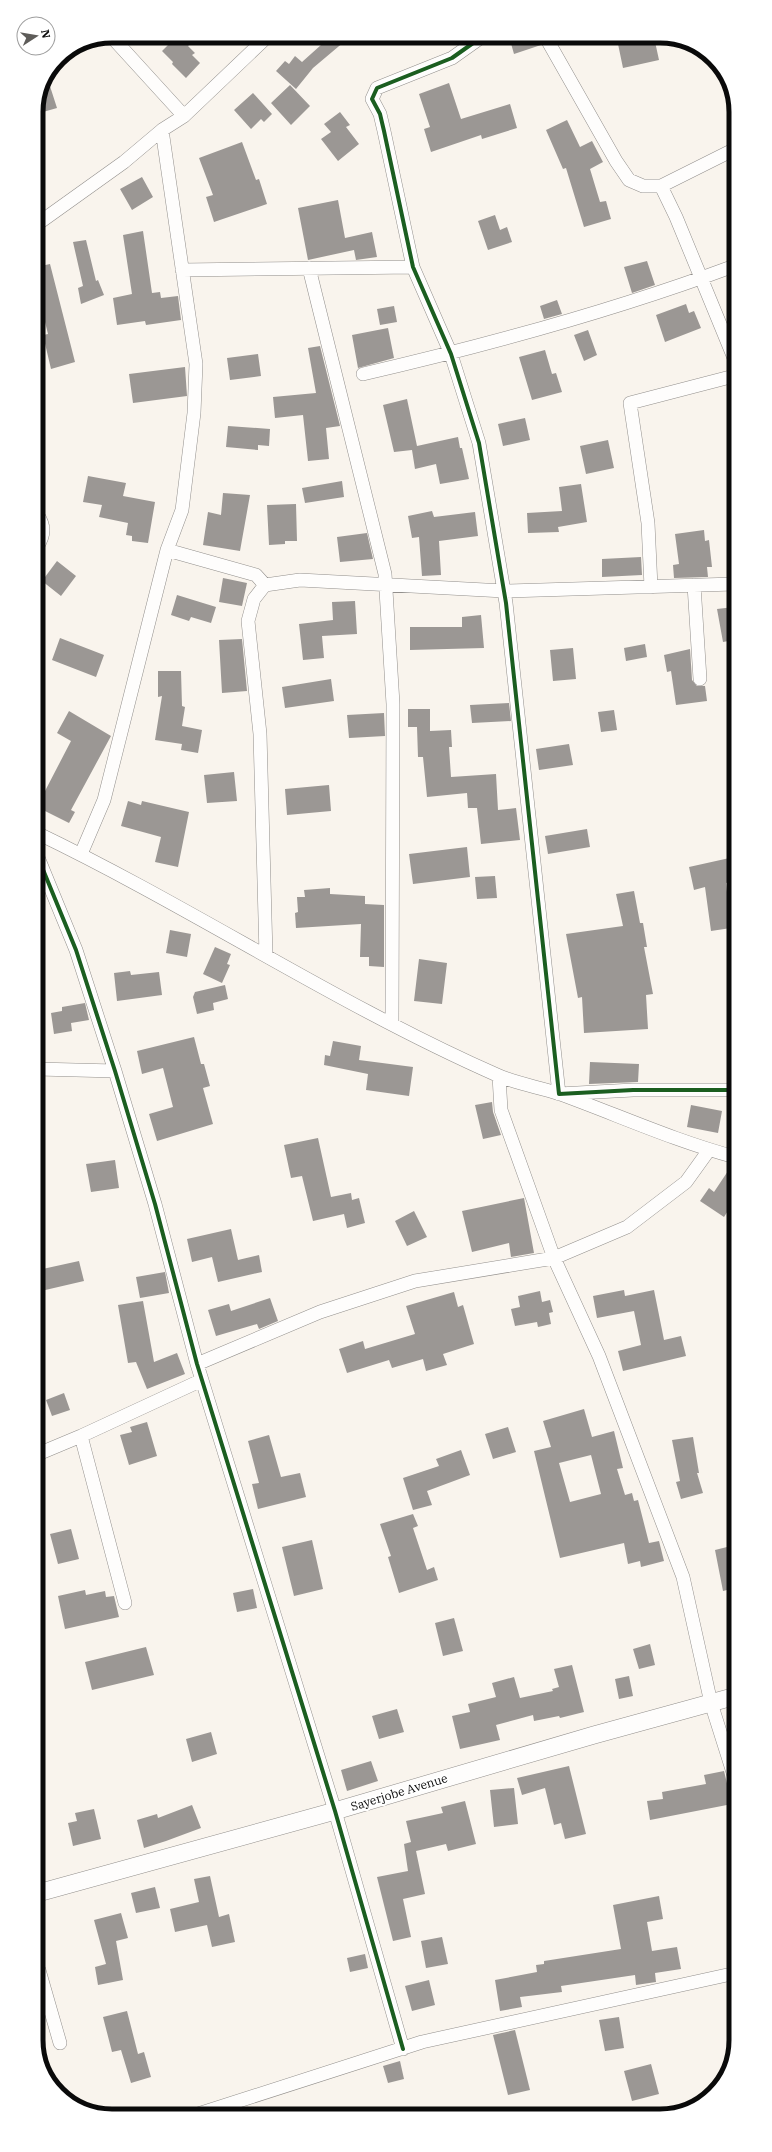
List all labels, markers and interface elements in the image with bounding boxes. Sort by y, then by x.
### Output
north arrow [16,16,56,56]
text: N [38,28,54,40]
street label: Sayerjobe Avenue [349,1770,449,1814]

